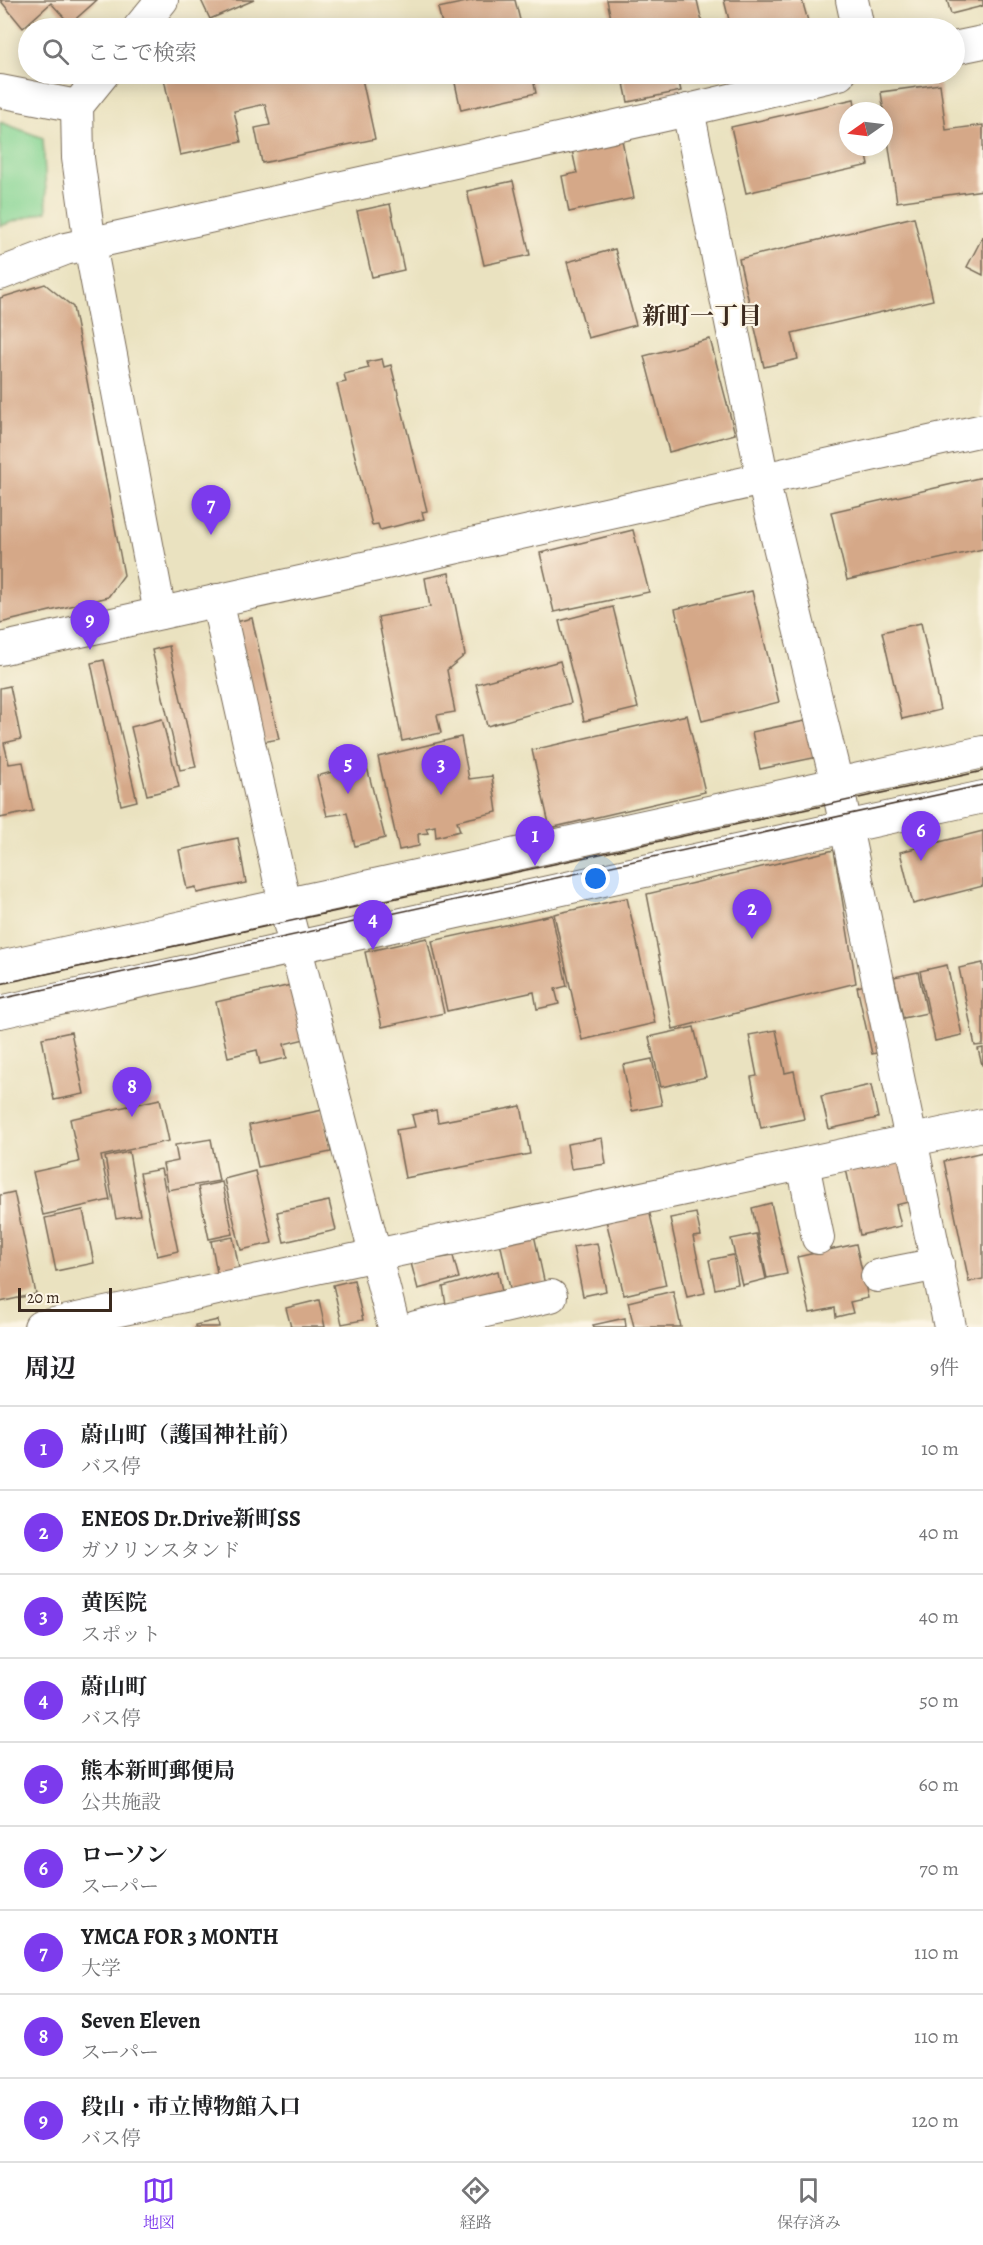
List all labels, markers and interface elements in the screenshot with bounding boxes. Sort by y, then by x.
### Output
search box [18,18,965,84]
icon: search [39,35,72,68]
text: ここで検索 [87,38,197,68]
north arrow [839,102,893,156]
district label: 新町一丁目 [642,300,762,332]
pin: 7 [192,486,230,535]
pin: 9 [70,600,110,650]
pin: 5 [328,744,368,794]
pin: 3 [422,746,460,795]
pin: 6 [902,812,940,861]
pin: 1 [516,816,554,866]
your location [581,864,610,893]
pin: 2 [732,890,771,939]
pin: 4 [354,900,392,950]
pin: 8 [112,1068,152,1117]
scale bar [18,1285,112,1312]
text: 20 m [27,1287,60,1309]
text: 周辺 [24,1351,76,1386]
text: 9件 [930,1354,959,1381]
text: 蔚山町（護国神社前） [81,1420,301,1450]
text: 1 [40,1435,47,1462]
text: 10 m [921,1435,959,1462]
text: バス停 [81,1453,141,1480]
text: ENEOS Dr.Drive新町SS [81,1504,301,1534]
text: 2 [39,1519,48,1546]
text: 40 m [919,1519,959,1546]
text: ガソリンスタンド [81,1537,240,1564]
text: 黄医院 [81,1588,147,1618]
text: 3 [39,1603,48,1630]
text: 40 m [919,1603,959,1630]
text: スポット [81,1621,161,1648]
text: 蔚山町 [81,1672,147,1702]
text: 4 [39,1687,48,1714]
text: 50 m [919,1687,959,1714]
text: バス停 [81,1705,141,1732]
text: 熊本新町郵便局 [81,1756,235,1786]
text: 5 [39,1771,48,1798]
text: 60 m [919,1771,959,1798]
text: 公共施設 [81,1789,161,1816]
text: ローソン [81,1840,168,1870]
text: 6 [39,1855,48,1882]
text: 70 m [919,1855,959,1882]
text: スーパー [81,1873,159,1900]
text: YMCA FOR 3 MONTH [81,1922,279,1952]
text: 7 [39,1939,48,1966]
text: 110 m [914,1939,959,1966]
text: 大学 [81,1955,121,1982]
text: Seven Eleven [81,2006,201,2036]
text: 8 [39,2023,48,2050]
text: 110 m [914,2023,959,2050]
text: スーパー [81,2039,159,2066]
text: 段山・市立博物館入口 [81,2092,301,2122]
text: 9 [39,2107,48,2134]
text: 120 m [911,2107,959,2134]
text: バス停 [81,2125,141,2152]
tab: 地図 [142,2174,175,2234]
tab: 経路 [459,2174,492,2234]
tab: 保存済み [777,2174,841,2234]

